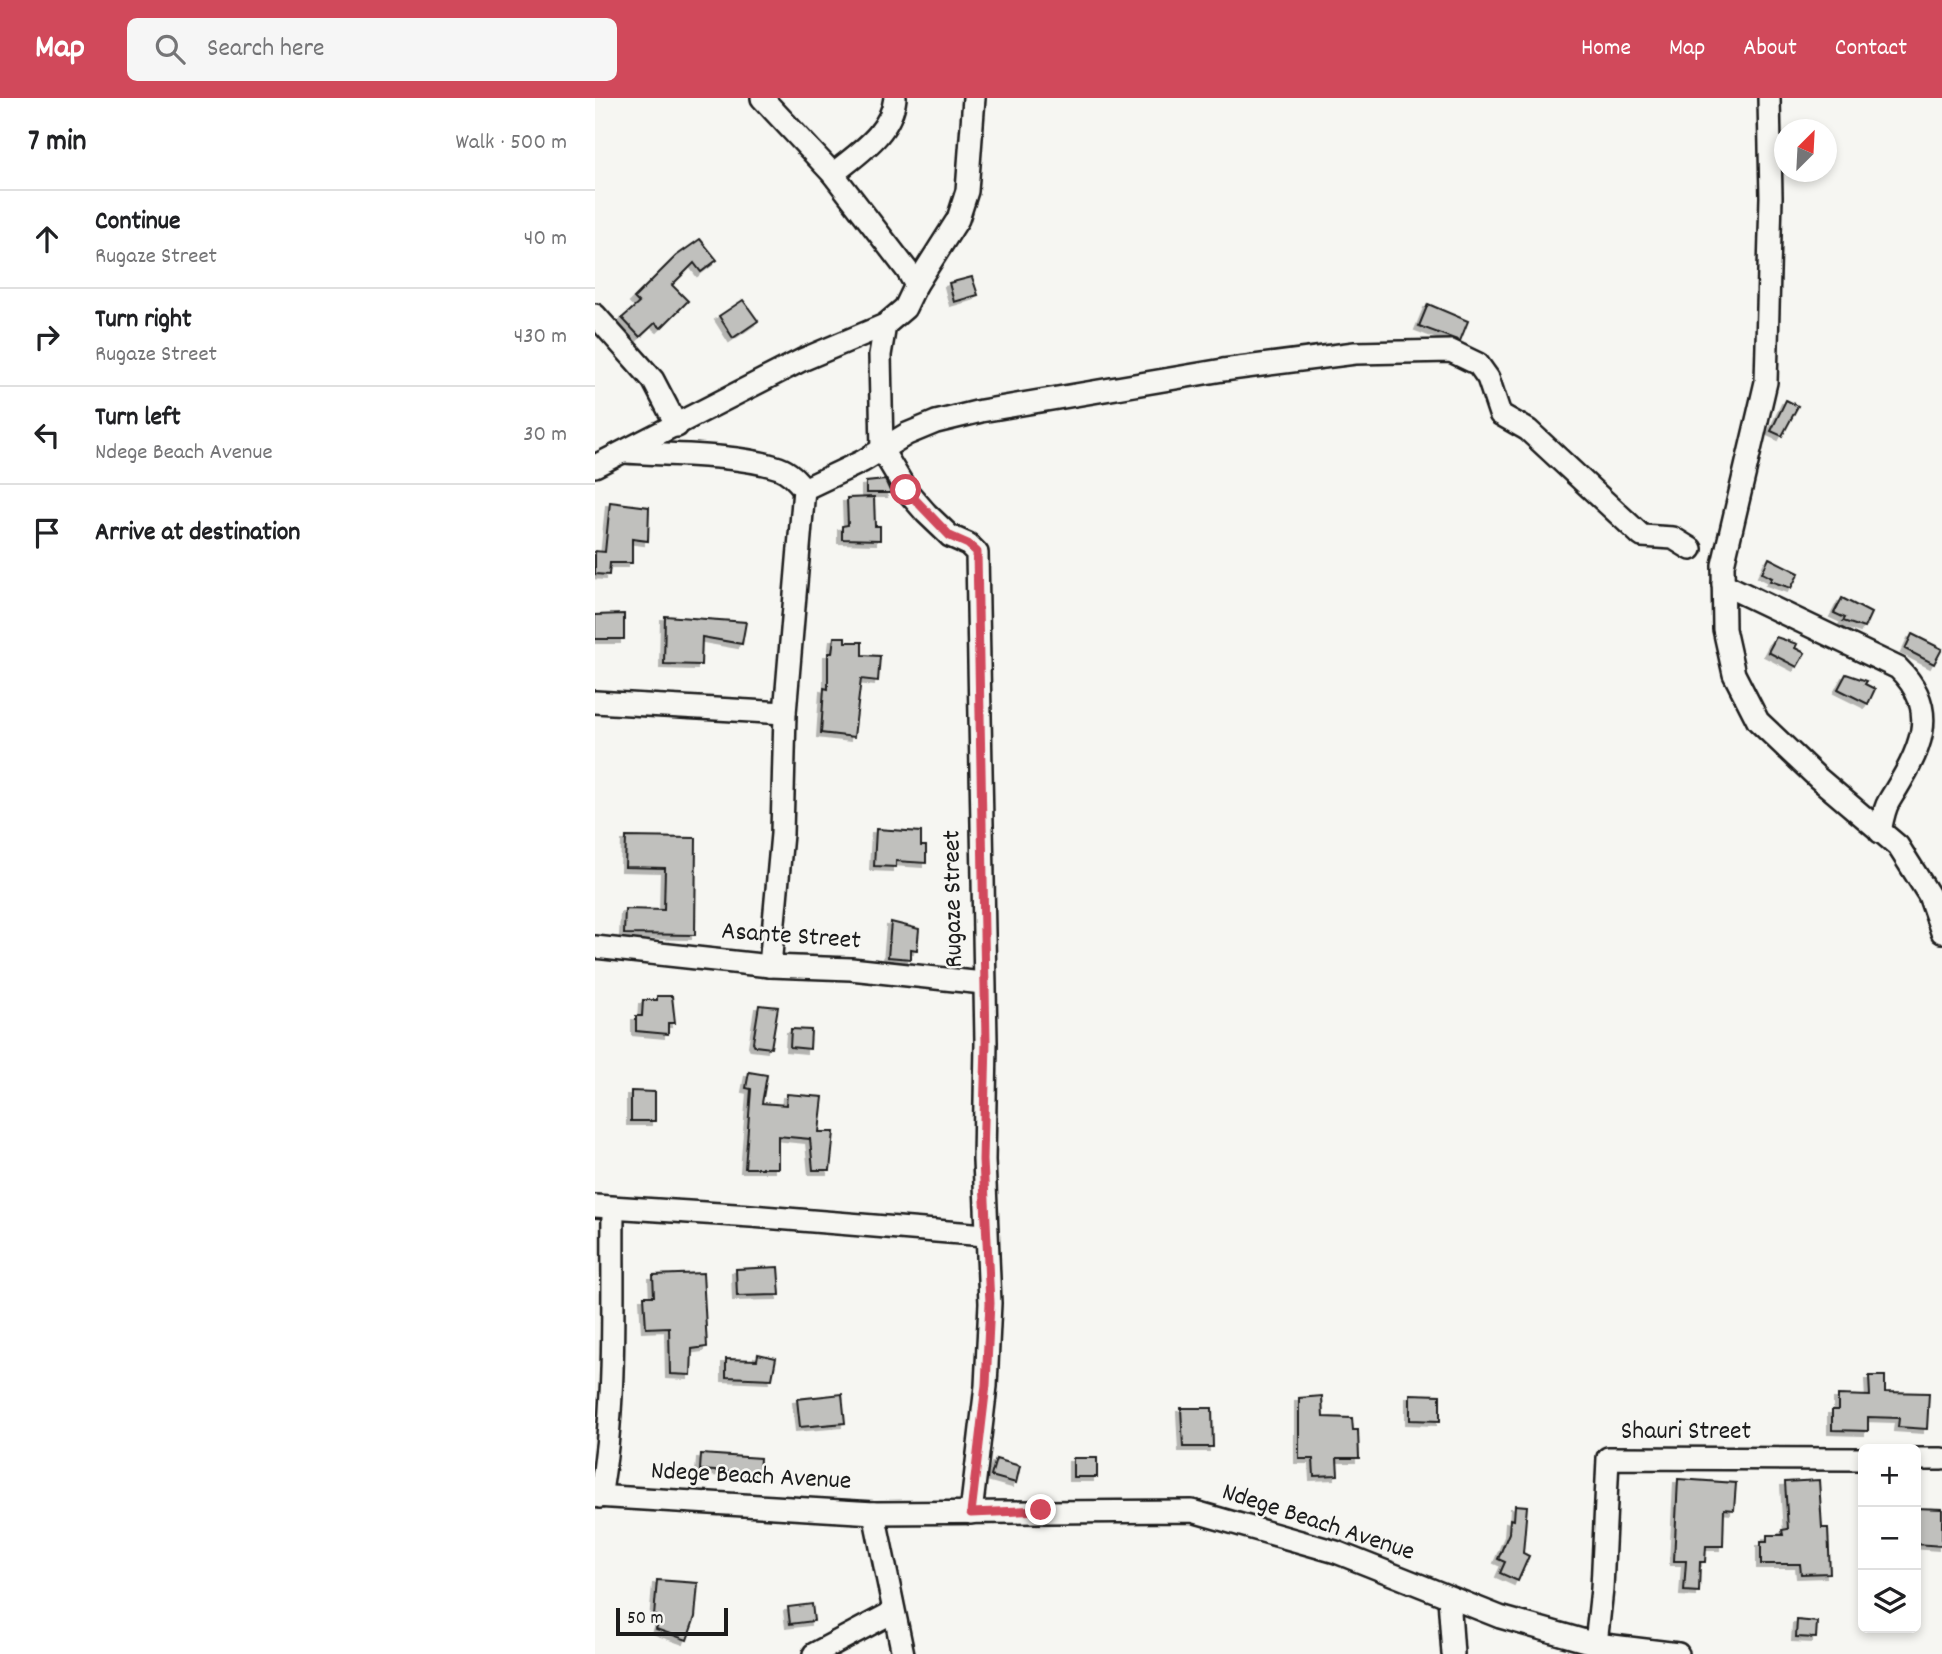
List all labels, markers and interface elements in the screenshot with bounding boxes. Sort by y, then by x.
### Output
search box [127,18,617,81]
text: Map [35,26,85,73]
icon: search [151,30,189,68]
text: Search here [207,31,325,68]
text: Home [1581,32,1631,66]
text: Map [1669,32,1705,66]
text: About [1743,32,1797,66]
text: Contact [1835,32,1907,66]
north arrow [1774,119,1837,182]
text: 7 min [28,122,86,165]
text: Walk · 500 m [456,127,567,160]
text: Continue [95,204,180,241]
icon: ahead [28,220,66,258]
text: 40 m [524,223,567,256]
text: Rugaze Street [95,241,217,274]
text: Turn right [95,302,192,339]
icon: right [28,318,66,356]
text: 430 m [514,321,567,354]
text: Rugaze Street [95,339,217,372]
text: Turn left [95,400,181,437]
icon: left [28,416,66,454]
text: 30 m [523,419,567,452]
text: Ndege Beach Avenue [95,437,273,470]
route start [890,474,921,505]
icon: arrive [28,514,66,552]
text: Arrive at destination [95,515,300,552]
street label: Rugaze Street [934,829,974,968]
street label: Asante Street [720,914,862,960]
street label: Shauri Street [1621,1414,1752,1451]
map controls [1858,1444,1921,1633]
button: + [1858,1444,1921,1507]
street label: Ndege Beach Avenue [650,1453,852,1501]
street label: Ndege Beach Avenue [1217,1474,1419,1572]
route end [1025,1494,1056,1525]
button: − [1858,1507,1921,1570]
button: layers [1858,1570,1921,1633]
scale bar [616,1605,728,1637]
text: 50 m [627,1606,664,1633]

